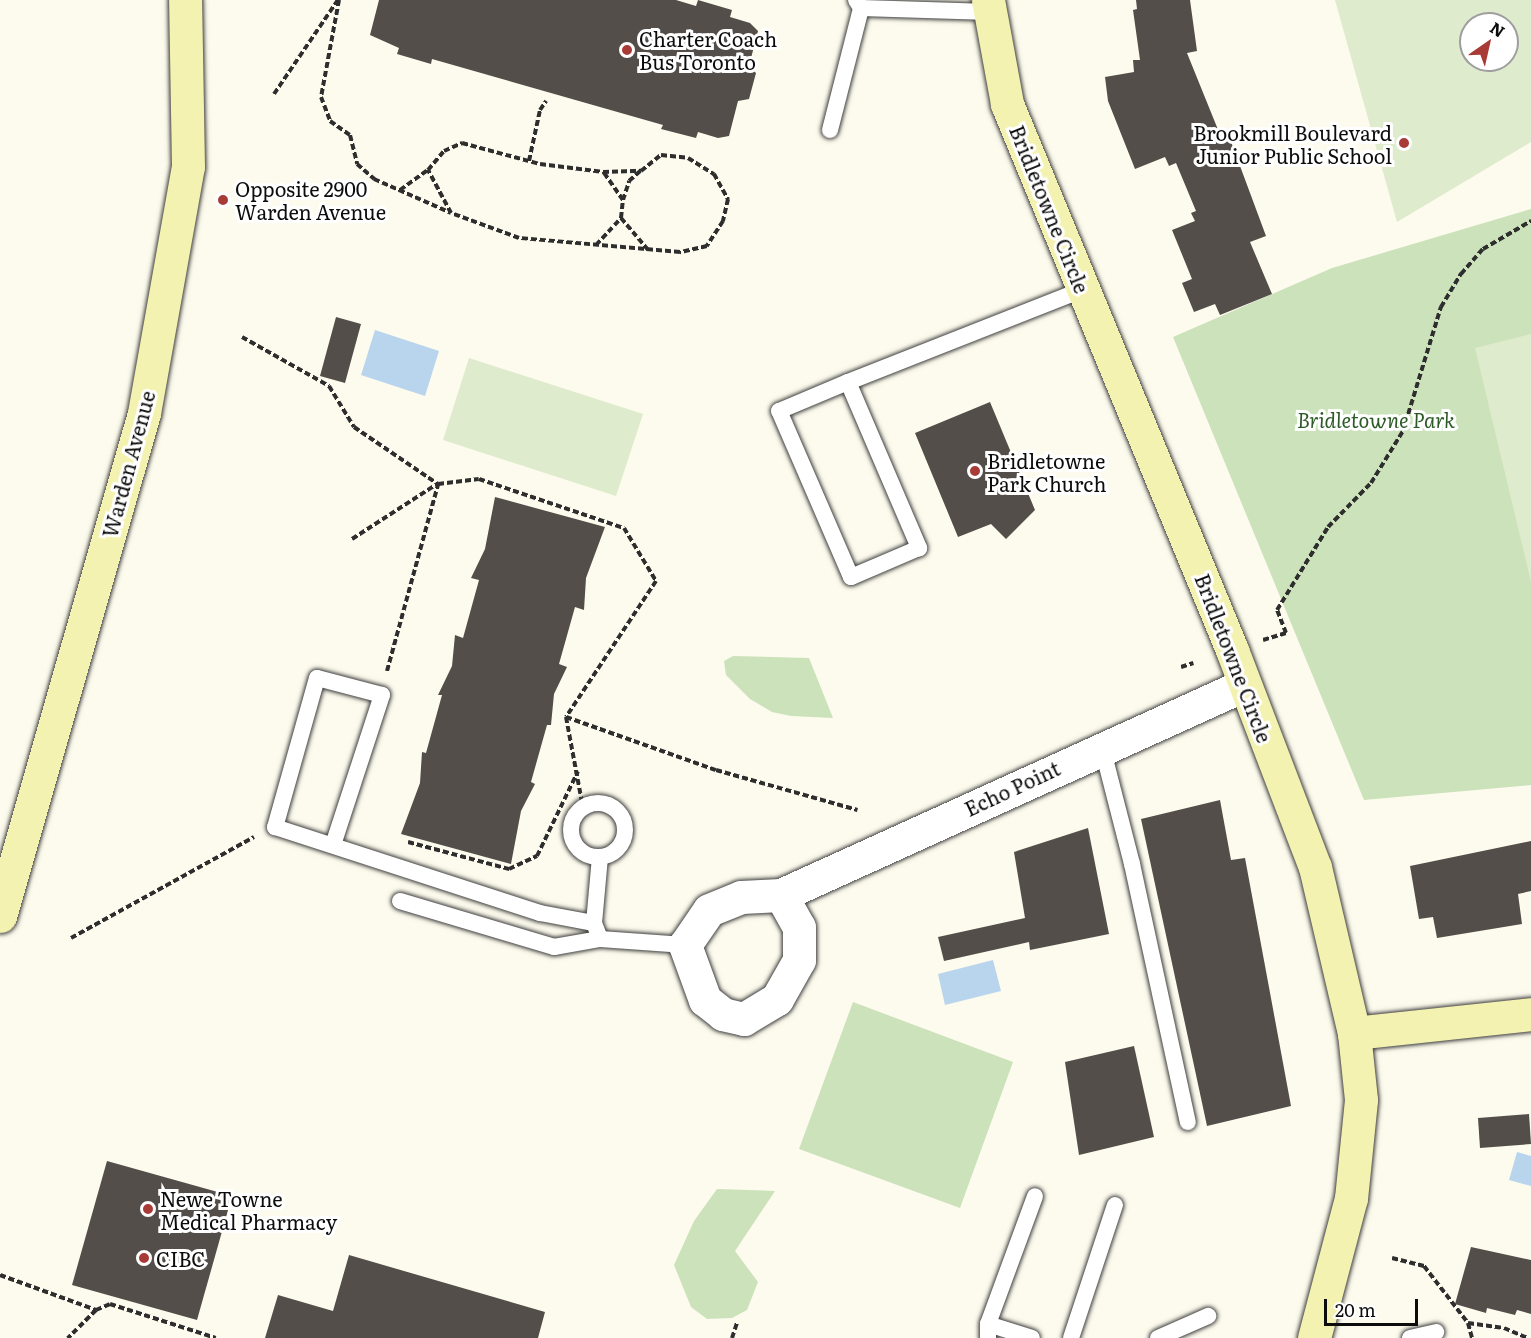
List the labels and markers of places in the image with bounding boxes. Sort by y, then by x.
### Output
place label: Charter Coach Bus Toronto [639,27,777,74]
marker: Charter Coach Bus Toronto [620,43,634,57]
place label: Brookmill Boulevard Junior Public School [1193,120,1392,167]
marker: Brookmill Boulevard Junior Public School [1397,136,1411,150]
place label: Opposite 2900 Warden Avenue [235,176,386,223]
marker: Opposite 2900 Warden Avenue [216,193,230,207]
place label: Bridletowne Park Church [987,448,1106,495]
marker: Bridletowne Park Church [968,464,982,478]
place label: Newe Towne Medical Pharmacy [160,1186,337,1233]
marker: Newe Towne Medical Pharmacy [141,1202,155,1216]
place label: CIBC [156,1246,205,1270]
marker: CIBC [137,1251,151,1265]

